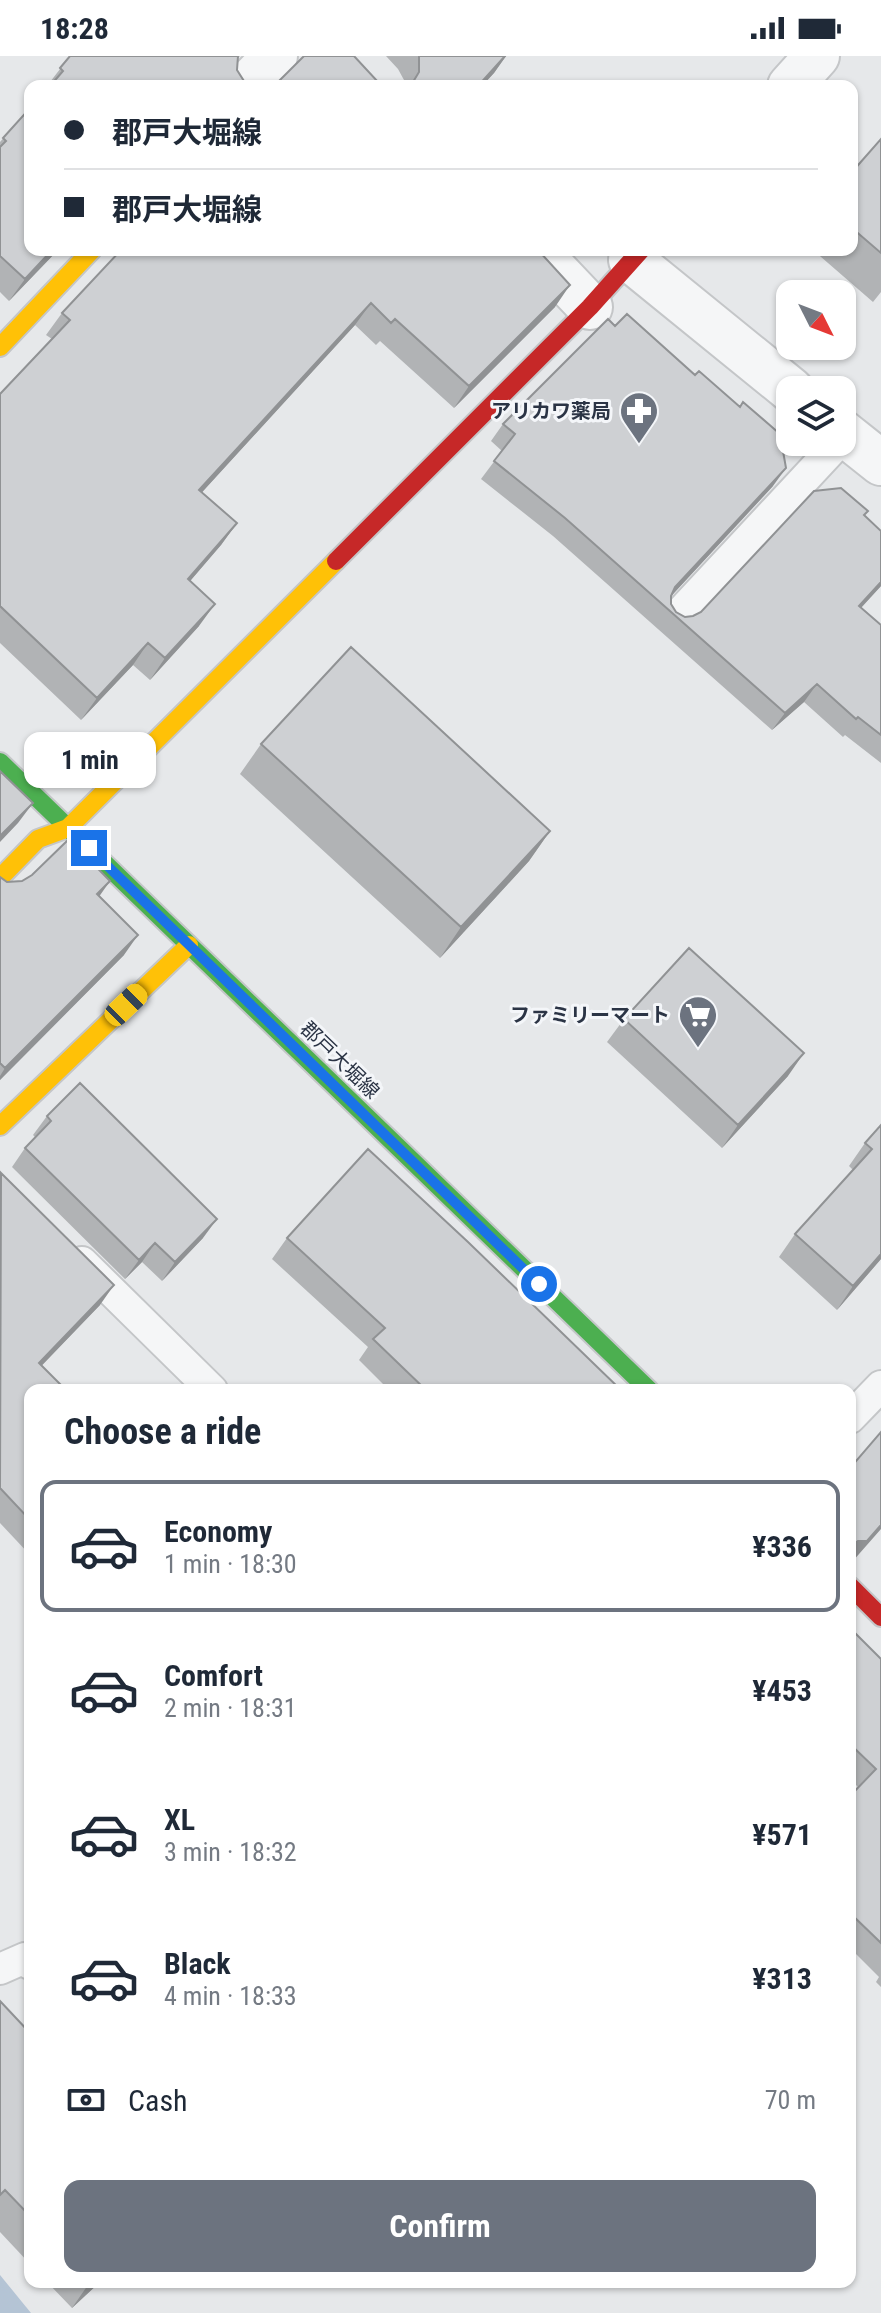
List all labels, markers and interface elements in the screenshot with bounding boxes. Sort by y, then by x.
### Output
text: 18:28 [40,11,109,46]
text: 郡戸大堀線 [112,115,262,150]
text: 郡戸大堀線 [112,192,262,227]
north arrow [776,280,856,360]
map controls [776,280,856,456]
button: layers [776,376,856,456]
pharmacy icon: アリカワ薬局 [618,390,660,445]
place label: アリカワ薬局 [491,399,611,423]
callout: 1 min [23,732,155,788]
text: 1 min [61,745,119,775]
route end [71,830,107,866]
car [100,980,152,1030]
supermarket icon: ファミリーマート [677,994,719,1049]
place label: ファミリーマート [510,1003,670,1027]
street label: 郡戸大堀線 [296,1017,384,1103]
route start [521,1266,557,1302]
text: Choose a ride [64,1411,261,1453]
icon: car [68,1510,140,1582]
text: Economy [164,1514,272,1549]
text: ¥336 [752,1529,812,1564]
text: 1 min · 18:30 [164,1549,297,1579]
icon: car [68,1654,140,1726]
text: Comfort [164,1658,263,1693]
text: ¥453 [752,1673,812,1708]
text: 2 min · 18:31 [164,1693,297,1723]
icon: car [68,1798,140,1870]
text: XL [164,1802,195,1837]
text: ¥571 [752,1817,812,1852]
text: 3 min · 18:32 [164,1837,297,1867]
icon: car [68,1942,140,2014]
text: Black [164,1946,231,1981]
text: ¥313 [752,1961,812,1996]
text: 4 min · 18:33 [164,1981,297,2011]
icon: cash [64,2078,108,2122]
text: Cash [128,2083,188,2118]
text: 70 m [765,2085,816,2115]
button: Confirm [64,2180,816,2272]

